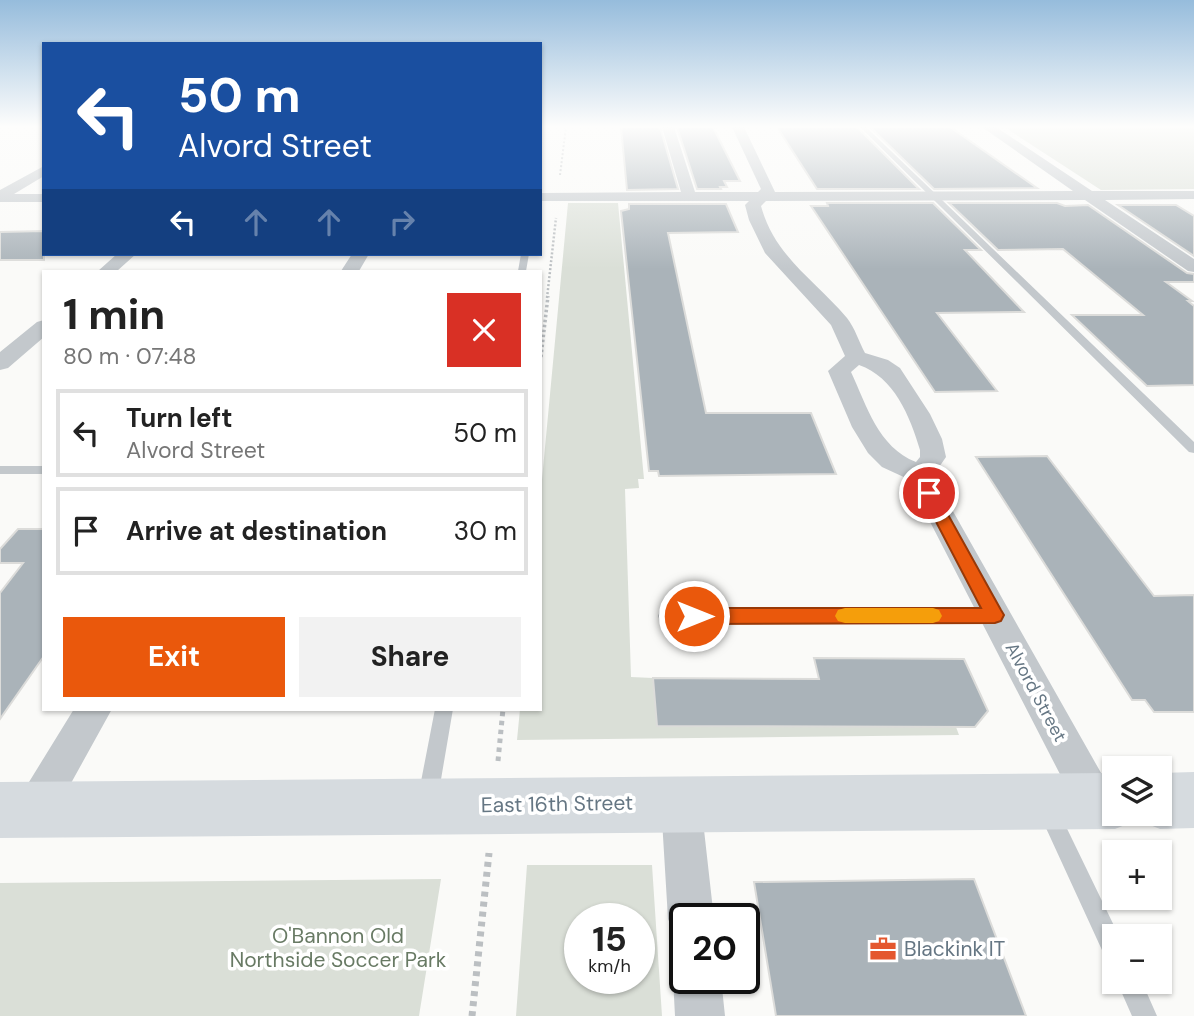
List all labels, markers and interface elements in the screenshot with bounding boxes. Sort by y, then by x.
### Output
text: 50 m [178,63,301,127]
icon: left [63,70,154,161]
text: Alvord Street [178,125,372,167]
icon: left [164,203,202,241]
icon: ahead [237,203,275,241]
icon: ahead [310,203,348,241]
icon: right [383,203,421,241]
text: 1 min [63,287,165,342]
button: close [447,293,521,367]
text: 80 m · 07:48 [63,341,196,371]
text: Turn left [126,401,233,435]
icon: left [67,414,105,452]
text: 50 m [453,416,517,450]
text: Alvord Street [126,435,265,465]
pin [899,463,959,523]
icon: arrive [910,474,948,512]
icon: arrive [67,512,105,550]
text: Arrive at destination [126,514,387,548]
text: 30 m [454,514,517,548]
position arrow [657,579,731,653]
button: Exit [63,617,285,697]
button: Share [299,617,521,697]
street label: Alvord Street [1000,638,1072,746]
map controls [1102,756,1172,994]
button: layers [1102,756,1172,826]
street label: East 16th Street [481,789,633,819]
button: + [1102,840,1172,910]
speed limit sign: 20 [669,903,760,994]
text: 15 [592,916,627,962]
park label: O'Bannon Old Northside Soccer Park [230,922,447,974]
button: − [1102,924,1172,994]
office icon: Blackink IT [868,934,898,964]
place label: Blackink IT [904,935,1006,963]
text: km/h [588,954,631,978]

